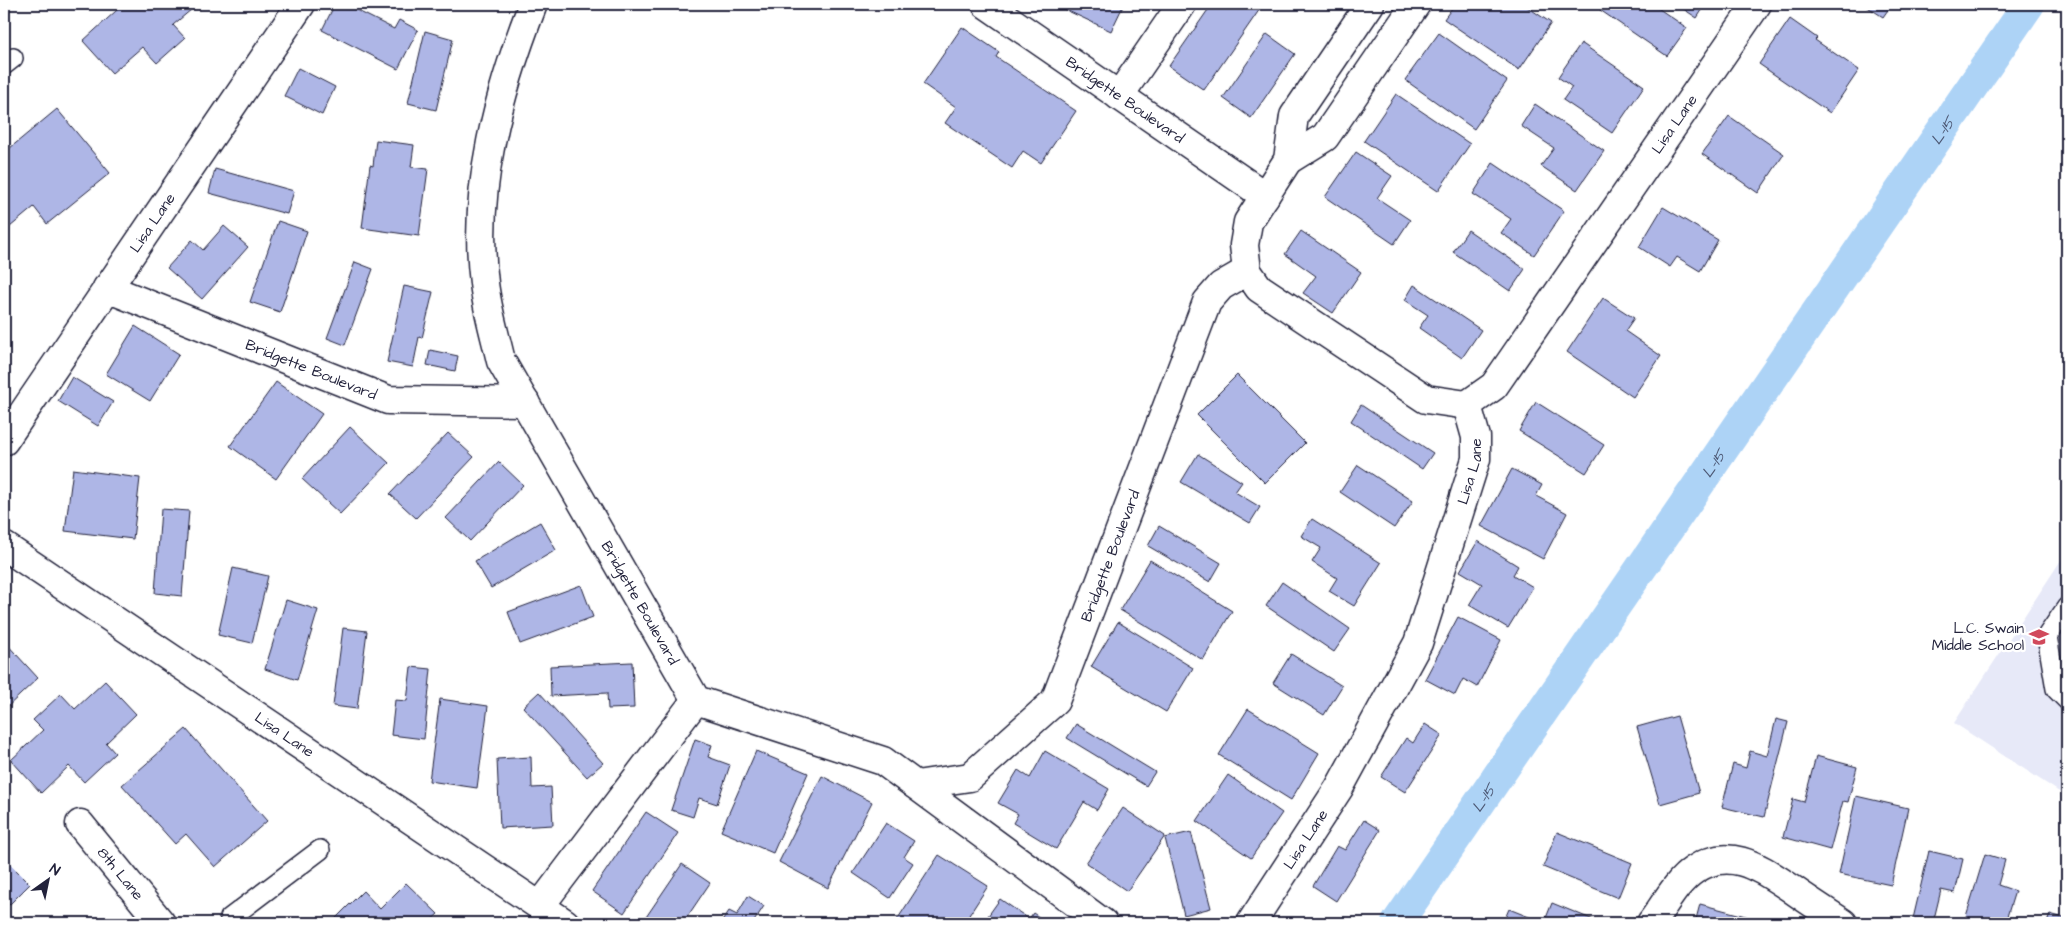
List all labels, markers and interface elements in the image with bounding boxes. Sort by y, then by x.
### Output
street label: Bridgette Boulevard [1061,52,1189,149]
street label: Lisa Lane [1647,91,1703,158]
water label: L-15 [1926,110,1962,149]
street label: Lisa Lane [125,189,180,257]
street label: Bridgette Boulevard [242,334,380,406]
street label: Lisa Lane [1452,438,1487,507]
water label: L-15 [1697,443,1733,482]
street label: Bridgette Boulevard [1076,487,1146,625]
street label: Bridgette Boulevard [596,537,684,669]
place label: L.C. Swain Middle School [1932,618,2024,656]
school or university icon: L.C. Swain Middle School [2028,626,2050,648]
street label: Lisa Lane [250,707,318,762]
water label: L-15 [1467,778,1503,817]
street label: Lisa Lane [1279,805,1333,874]
street label: 8th Lane [92,843,148,905]
north arrow [22,854,72,904]
text: N [45,859,64,881]

